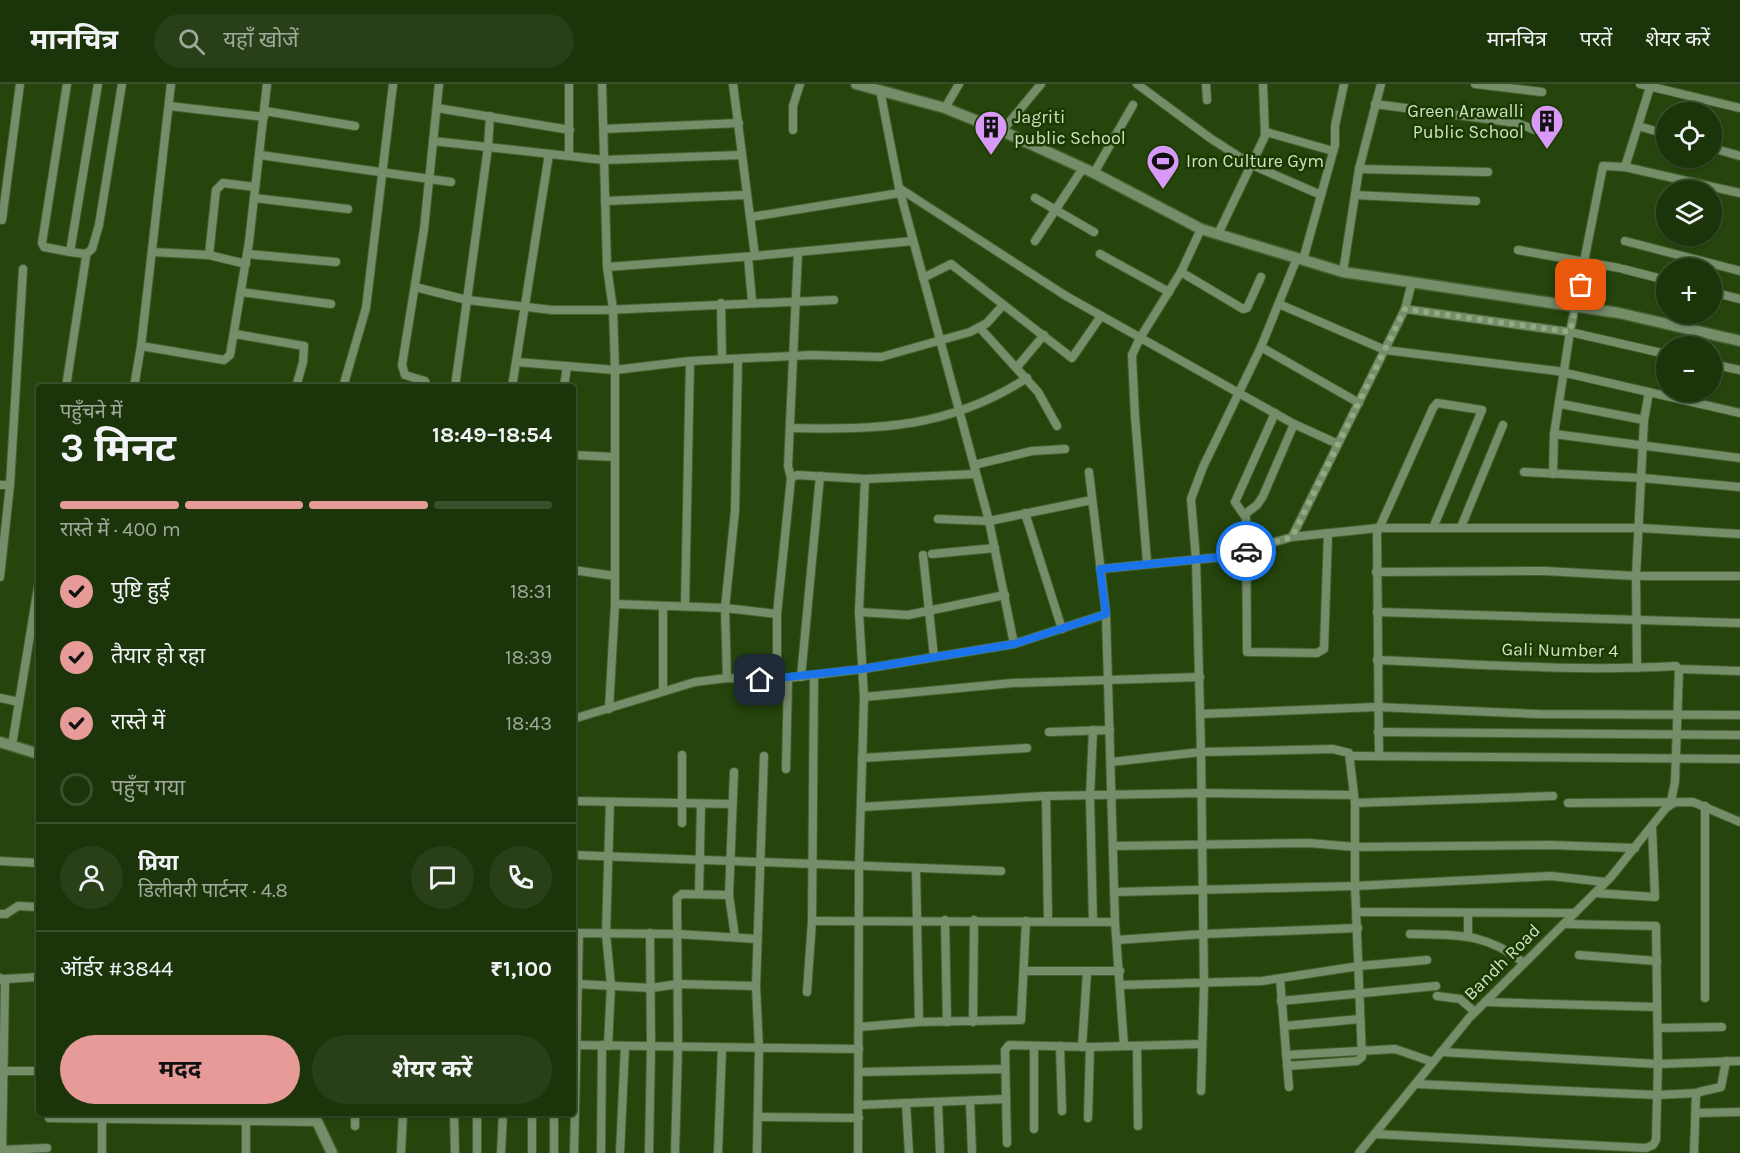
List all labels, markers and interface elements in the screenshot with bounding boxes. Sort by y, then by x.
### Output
search box [154,14,574,68]
text: मानचित्र [30,23,118,56]
icon: search [175,25,208,58]
text: यहाँ खोजें [223,27,299,53]
text: मानचित्र [1487,27,1547,51]
text: परतें [1580,27,1612,51]
text: शेयर करें [1645,27,1710,51]
place label: Green Arawalli Public School [1407,100,1524,143]
map controls [1656,102,1722,402]
button: locate [1656,102,1722,168]
building icon: Green Arawalli Public School [1529,103,1565,150]
place label: Jagriti public School [1014,106,1126,149]
building icon: Jagriti public School [973,109,1009,156]
sports icon: Iron Culture Gym [1145,143,1181,190]
place label: Iron Culture Gym [1186,150,1324,172]
button: layers [1656,180,1722,246]
button: + [1656,258,1722,324]
pin [1555,259,1606,310]
icon: bag [1564,268,1597,301]
button: − [1656,336,1722,402]
text: पहुँचने में [60,400,123,423]
text: 18:49–18:54 [432,422,552,448]
text: 3 मिनट [60,425,176,471]
text: रास्ते में · 400 m [60,518,181,541]
courier [1216,521,1276,581]
icon: car [1230,535,1263,568]
icon: check [60,575,93,608]
text: पुष्टि हुई [111,577,170,603]
text: 18:31 [510,580,552,603]
street label: Gali Number 4 [1501,638,1619,662]
icon: check [60,641,93,674]
text: तैयार हो रहा [111,643,205,669]
text: 18:39 [505,646,552,669]
pin [734,654,785,705]
icon: home [743,663,776,696]
icon: check [60,707,93,740]
text: रास्ते में [111,709,165,735]
text: 18:43 [506,712,552,735]
text: पहुँच गया [111,775,185,801]
button: person [60,846,123,909]
button: chat [411,846,474,909]
button: phone [489,846,552,909]
text: प्रिया [138,850,178,876]
text: डिलीवरी पार्टनर · 4.8 [138,879,288,902]
street label: Bandh Road [1459,919,1545,1005]
text: ऑर्डर #3844 [60,956,173,982]
text: ₹1,100 [490,956,552,982]
button: मदद [60,1035,300,1104]
button: शेयर करें [312,1035,552,1104]

